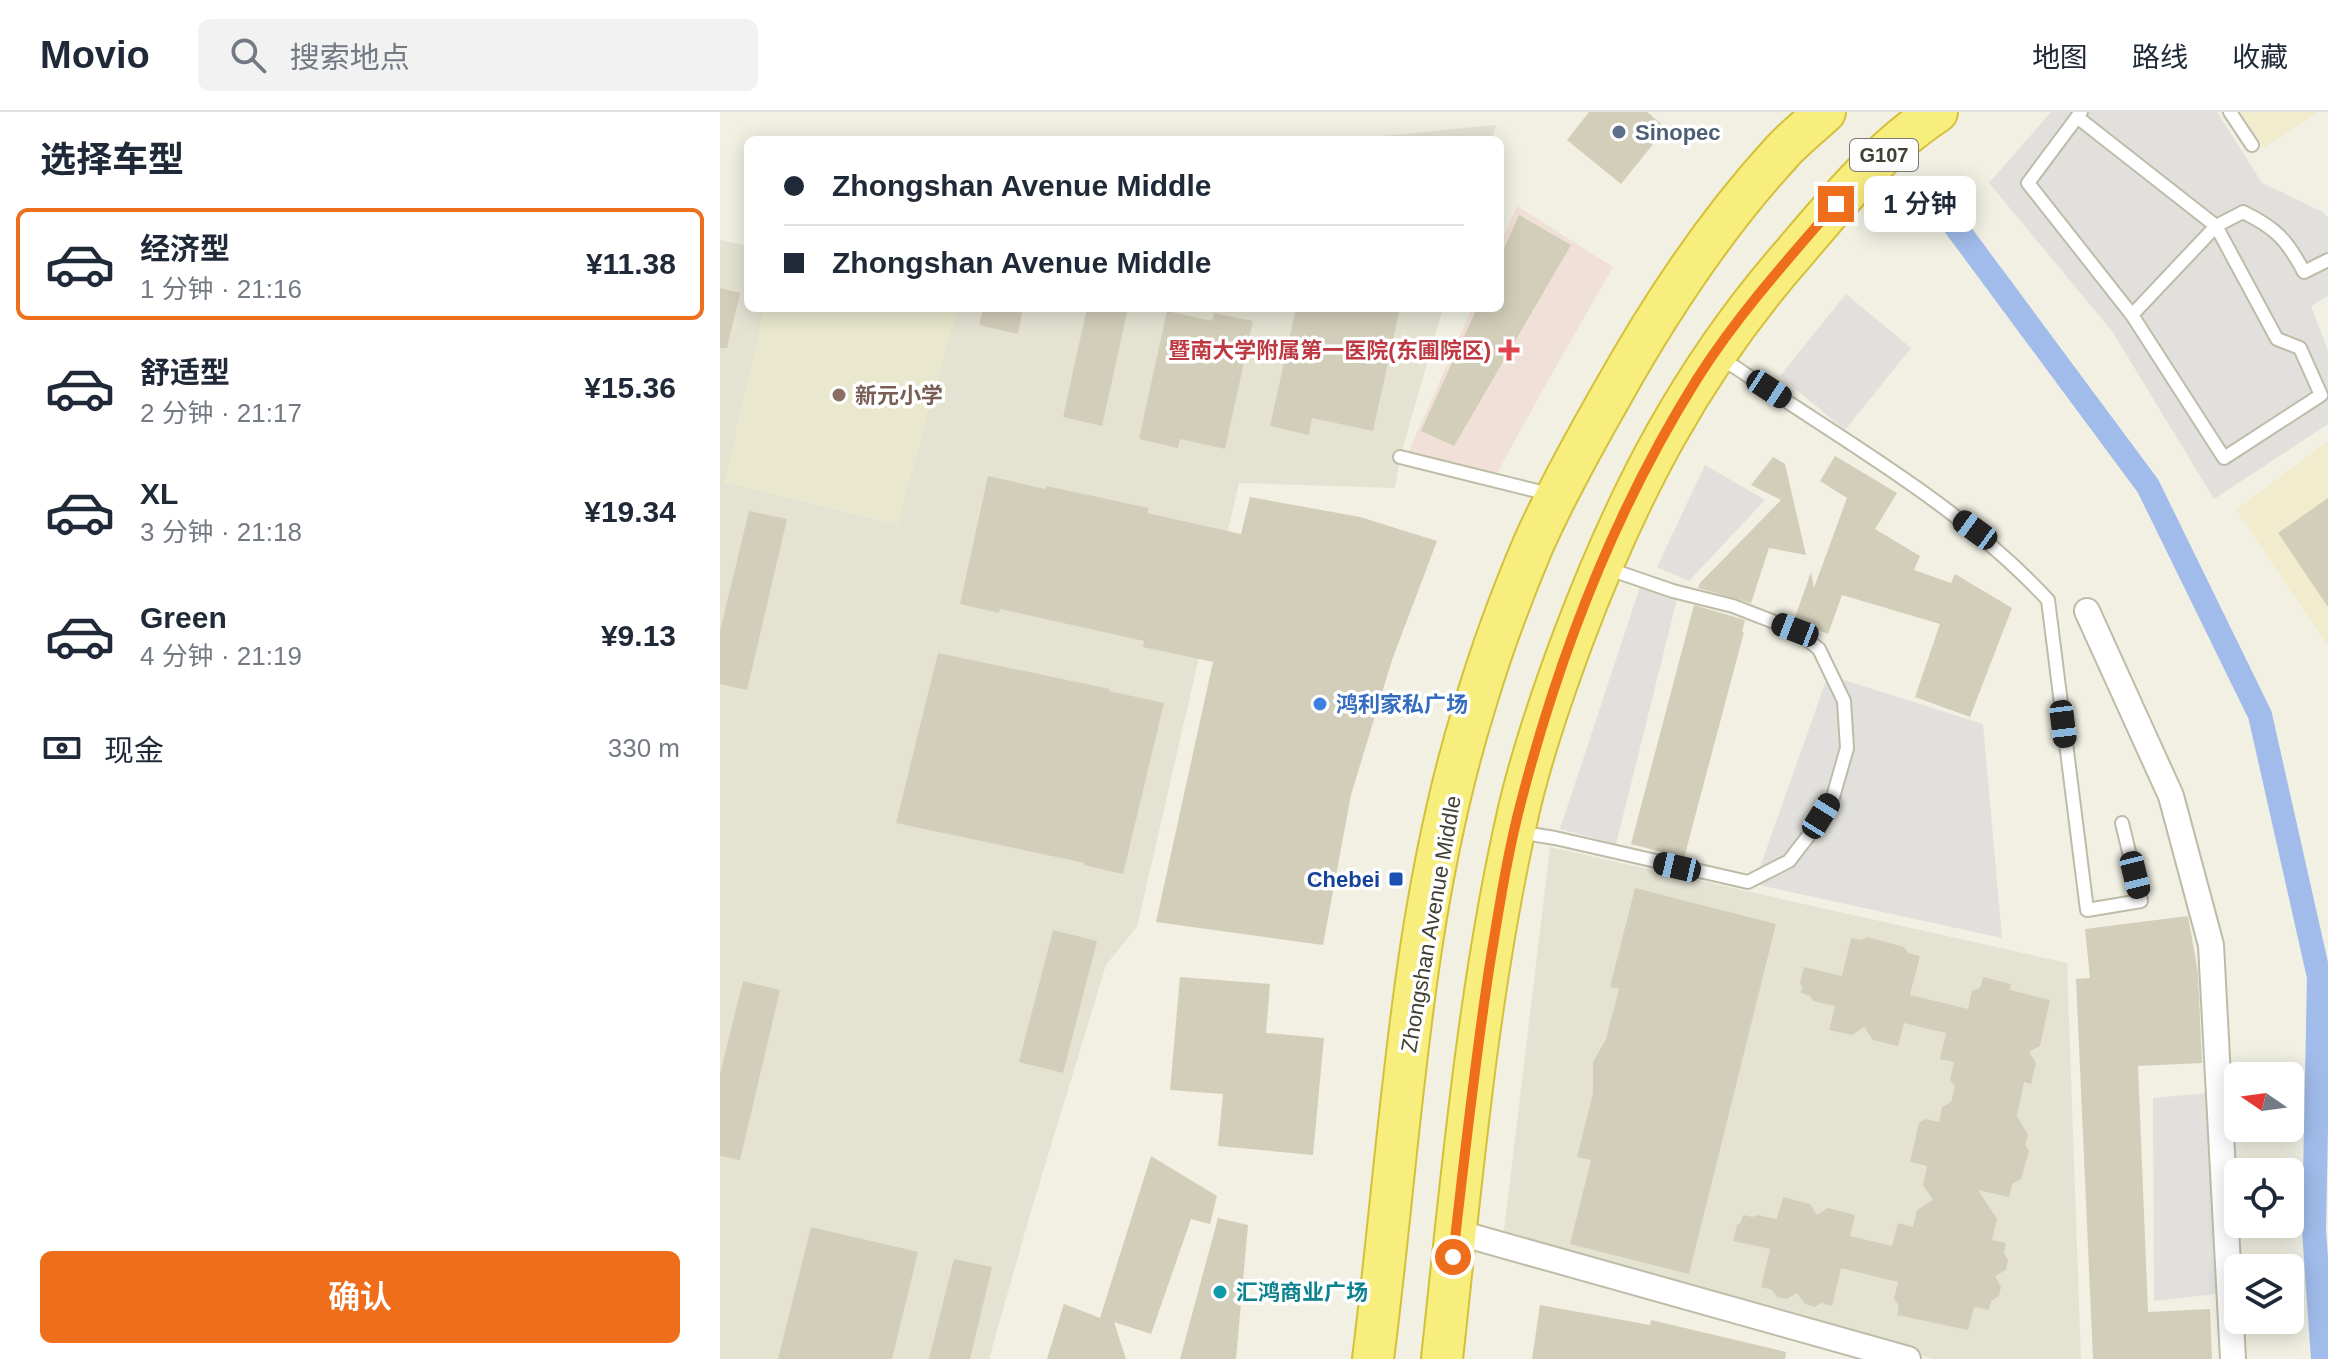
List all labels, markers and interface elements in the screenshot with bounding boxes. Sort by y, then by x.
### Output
search box [198,19,758,91]
icon: search [226,33,270,77]
text: Movio [40,34,150,76]
text: 搜索地点 [290,41,410,74]
text: 地图 [2032,42,2088,73]
text: 路线 [2132,42,2188,73]
text: 收藏 [2232,42,2288,73]
place label: Sinopec [1635,120,1721,145]
marker: Sinopec [1610,123,1628,141]
text: 选择车型 [40,139,184,180]
road number: G107 [1850,139,1918,171]
text: Zhongshan Avenue Middle [832,169,1211,202]
callout: 1 分钟 [1864,176,1976,232]
route end [1818,186,1854,222]
text: 1 分钟 [1883,189,1957,219]
icon: car [44,228,116,300]
text: 经济型 [140,232,230,265]
text: Zhongshan Avenue Middle [832,246,1211,279]
text: ¥11.38 [586,247,676,280]
text: 1 分钟 · 21:16 [140,274,302,304]
place label: 暨南大学附属第一医院(东圃院区) [1168,338,1491,363]
marker: 暨南大学附属第一医院(东圃院区) [1498,339,1520,361]
icon: car [44,352,116,424]
text: 舒适型 [140,356,230,389]
car [1742,366,1796,412]
text: ¥15.36 [584,371,676,404]
place label: 新元小学 [855,383,943,408]
marker: 新元小学 [830,386,848,404]
text: 2 分钟 · 21:17 [140,398,302,428]
icon: car [44,476,116,548]
text: XL [140,477,178,510]
text: ¥19.34 [584,495,676,528]
car [1949,506,2001,554]
text: 3 分钟 · 21:18 [140,517,302,547]
icon: car [44,600,116,672]
text: Green [140,601,227,634]
car [1768,610,1822,650]
text: ¥9.13 [601,619,676,652]
text: 4 分钟 · 21:19 [140,641,302,671]
place label: 鸿利家私广场 [1336,692,1468,717]
marker: 鸿利家私广场 [1311,695,1329,713]
car [2048,699,2078,749]
icon: cash [40,726,84,770]
text: 330 m [608,733,680,763]
text: 现金 [104,734,164,767]
car [1798,789,1844,843]
street label: Zhongshan Avenue Middle [1396,794,1466,1054]
car [2118,849,2152,901]
car [1651,850,1703,884]
place label: Chebei [1307,867,1380,892]
marker: Chebei [1387,870,1405,888]
north arrow [2224,1062,2304,1142]
map controls [2224,1062,2304,1334]
button: locate [2224,1158,2304,1238]
route start [1435,1239,1471,1275]
button: 确认 [40,1251,680,1343]
button: layers [2224,1254,2304,1334]
place label: 汇鸿商业广场 [1236,1280,1368,1305]
marker: 汇鸿商业广场 [1211,1283,1229,1301]

